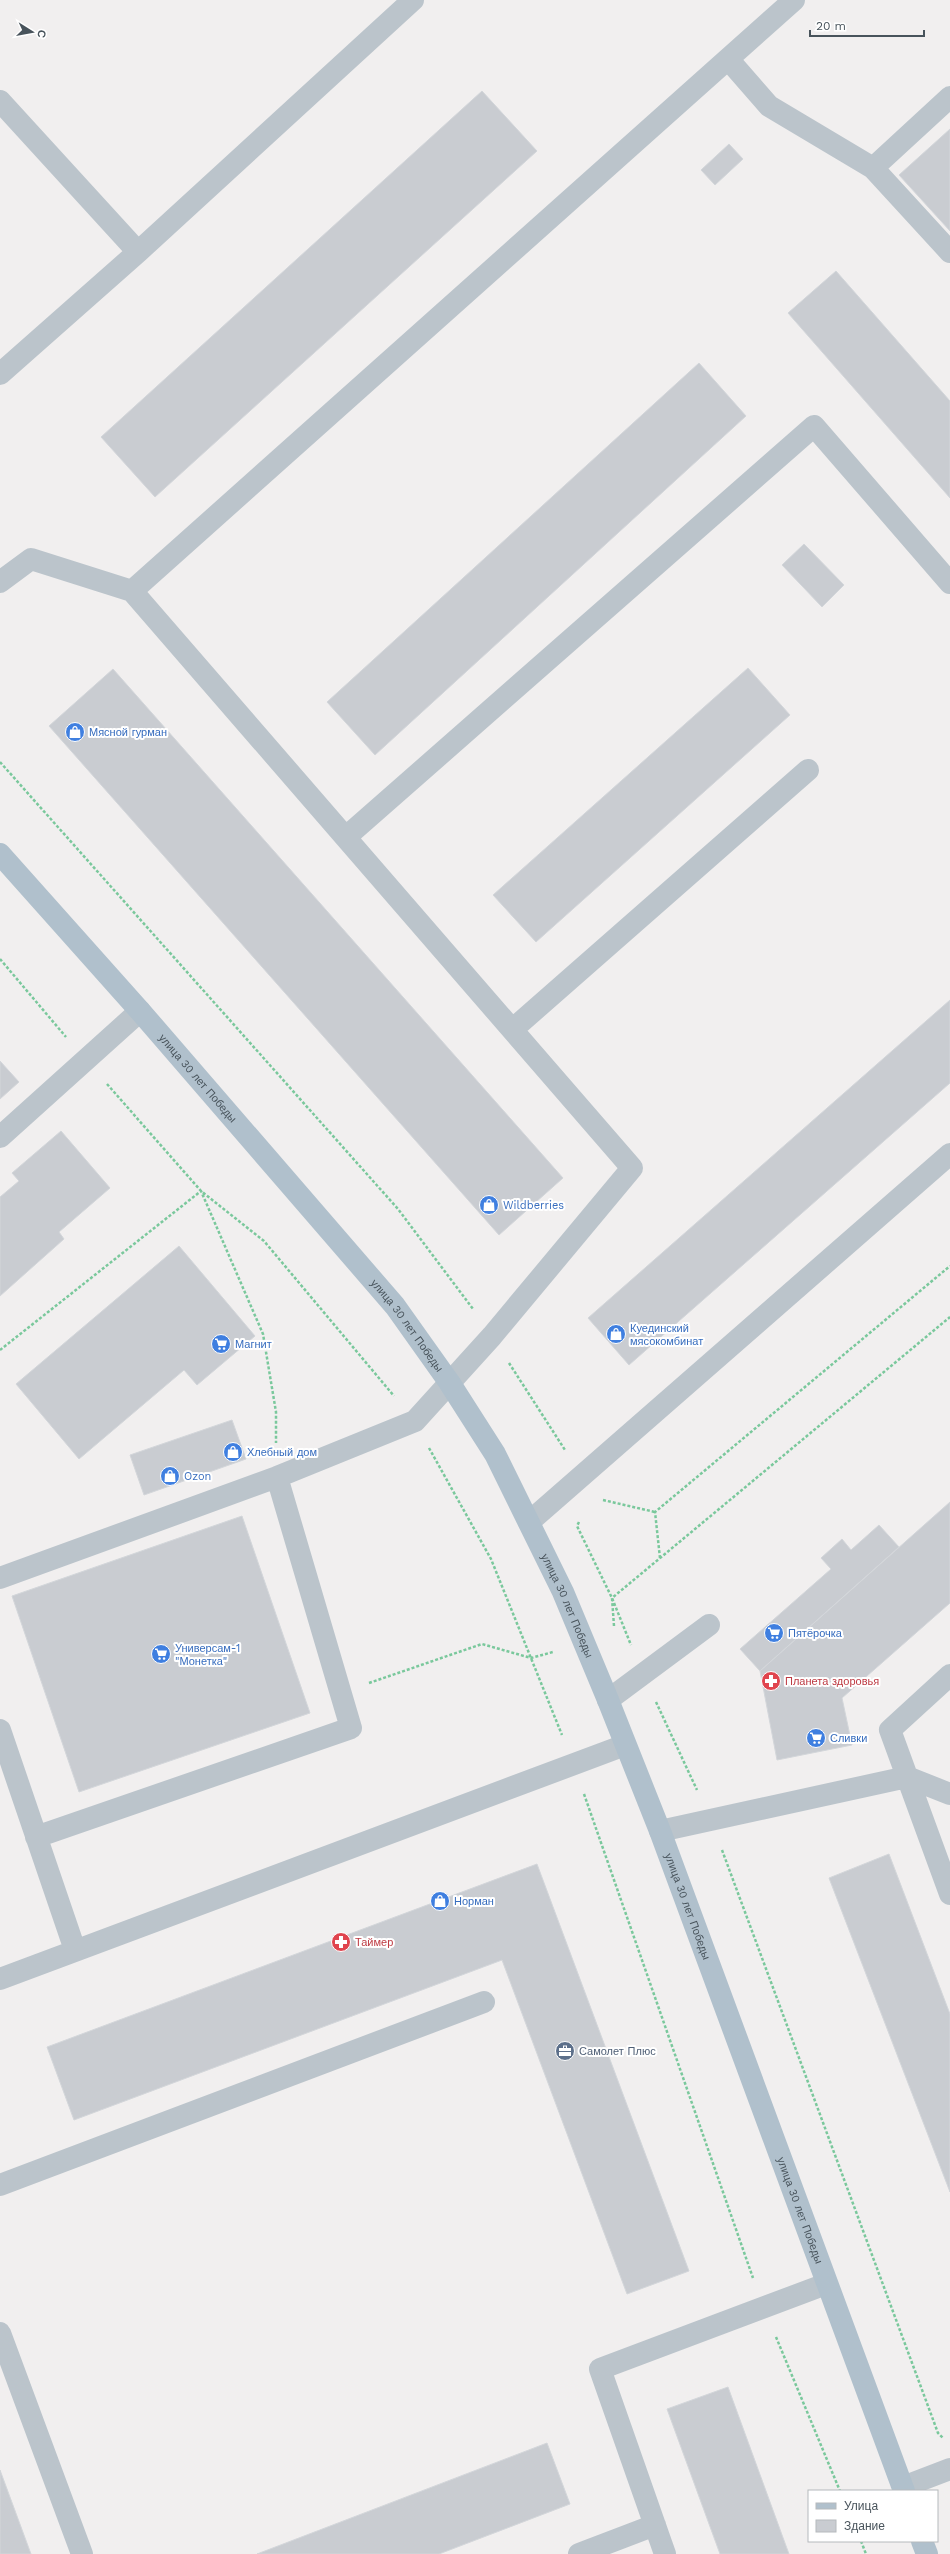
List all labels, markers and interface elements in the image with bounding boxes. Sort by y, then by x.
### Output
north arrow [12,12,52,52]
scale bar [810,12,924,38]
text: 20 m [816,19,846,33]
text: С [34,29,48,39]
shop icon: Мясной гурман [64,721,86,743]
place label: Мясной гурман [89,726,167,739]
street label: улица 30 лет Победы [156,1031,240,1125]
shop icon: Wildberries [478,1194,500,1216]
place label: Wildberries [503,1199,564,1212]
street label: улица 30 лет Победы [368,1276,446,1374]
place label: Куединский мясокомбинат [630,1322,703,1348]
shop icon: Куединский мясокомбинат [605,1323,627,1345]
supermarket icon: Магнит [210,1333,232,1355]
place label: Магнит [235,1338,272,1351]
shop icon: Хлебный дом [222,1441,244,1463]
place label: Хлебный дом [247,1446,317,1459]
shop icon: Ozon [159,1465,181,1487]
place label: Ozon [184,1470,211,1483]
street label: улица 30 лет Победы [539,1551,596,1660]
supermarket icon: Пятёрочка [763,1622,785,1644]
place label: Пятёрочка [788,1627,843,1640]
place label: Универсам-1 "Монетка" [175,1642,240,1668]
supermarket icon: Универсам-1 "Монетка" [150,1643,172,1665]
pharmacy icon: Планета здоровья [760,1670,782,1692]
place label: Планета здоровья [785,1675,879,1688]
supermarket icon: Сливки [805,1727,827,1749]
place label: Сливки [830,1732,867,1745]
street label: улица 30 лет Победы [662,1851,713,1961]
shop icon: Норман [429,1890,451,1912]
place label: Норман [454,1895,494,1908]
pharmacy icon: Таймер [330,1931,352,1953]
place label: Таймер [355,1936,393,1949]
office icon: Самолет Плюс [554,2040,576,2062]
place label: Самолет Плюс [579,2045,656,2058]
street label: улица 30 лет Победы [775,2155,826,2265]
legend [808,2490,938,2542]
text: Улица [844,2499,878,2513]
text: Здание [844,2519,885,2533]

